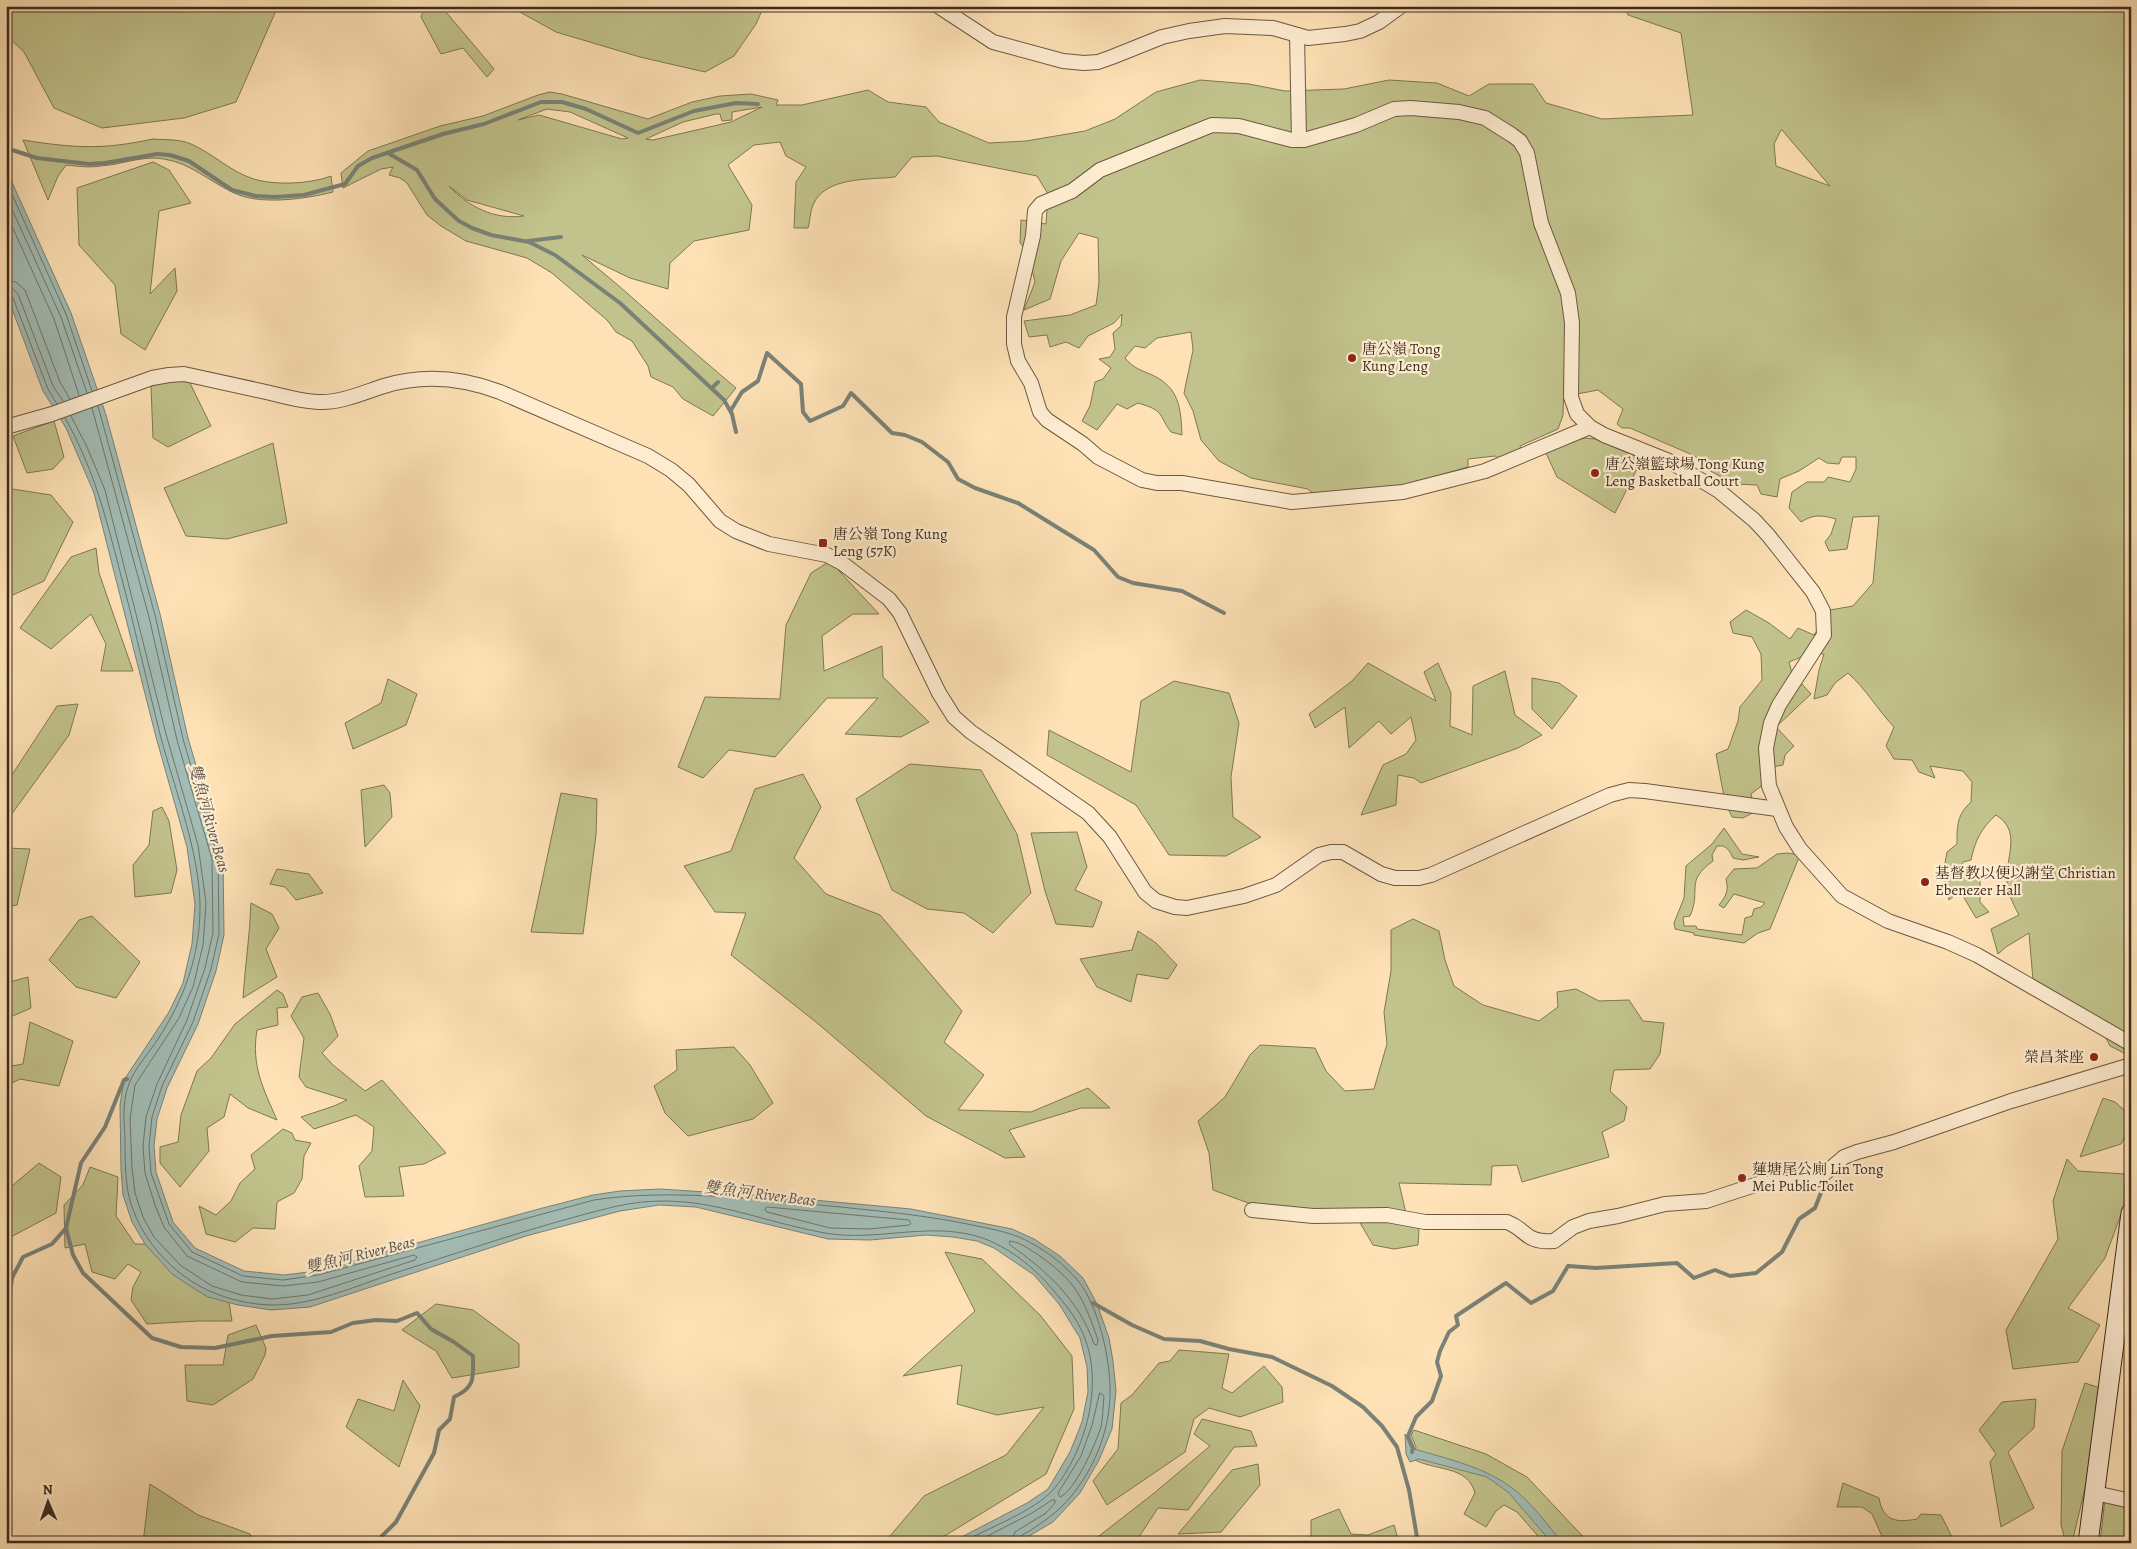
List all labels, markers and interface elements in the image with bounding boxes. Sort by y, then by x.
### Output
place label: 唐公嶺 Tong Kung Leng [1362,339,1441,376]
marker: 唐公嶺 Tong Kung Leng [1346,352,1358,364]
place label: 唐公嶺籃球場 Tong Kung Leng Basketball Court [1605,454,1765,491]
marker: 唐公嶺籃球場 Tong Kung Leng Basketball Court [1589,467,1601,479]
place label: 唐公嶺 Tong Kung Leng (57K) [833,524,948,561]
marker: 唐公嶺 Tong Kung Leng (57K) [817,537,829,549]
water label: 雙魚河 River Beas [183,761,235,876]
place label: 基督教以便以謝堂 Christian Ebenezer Hall [1935,863,2116,900]
marker: 基督教以便以謝堂 Christian Ebenezer Hall [1919,876,1931,888]
place label: 榮昌茶座 [2024,1047,2084,1067]
marker: 榮昌茶座 [2088,1051,2100,1063]
place label: 蓮塘尾公廁 Lin Tong Mei Public Toilet [1752,1159,1884,1196]
marker: 蓮塘尾公廁 Lin Tong Mei Public Toilet [1736,1172,1748,1184]
water label: 雙魚河 River Beas [703,1176,817,1212]
water label: 雙魚河 River Beas [303,1231,418,1279]
north arrow [22,1476,72,1526]
text: N [42,1480,53,1499]

